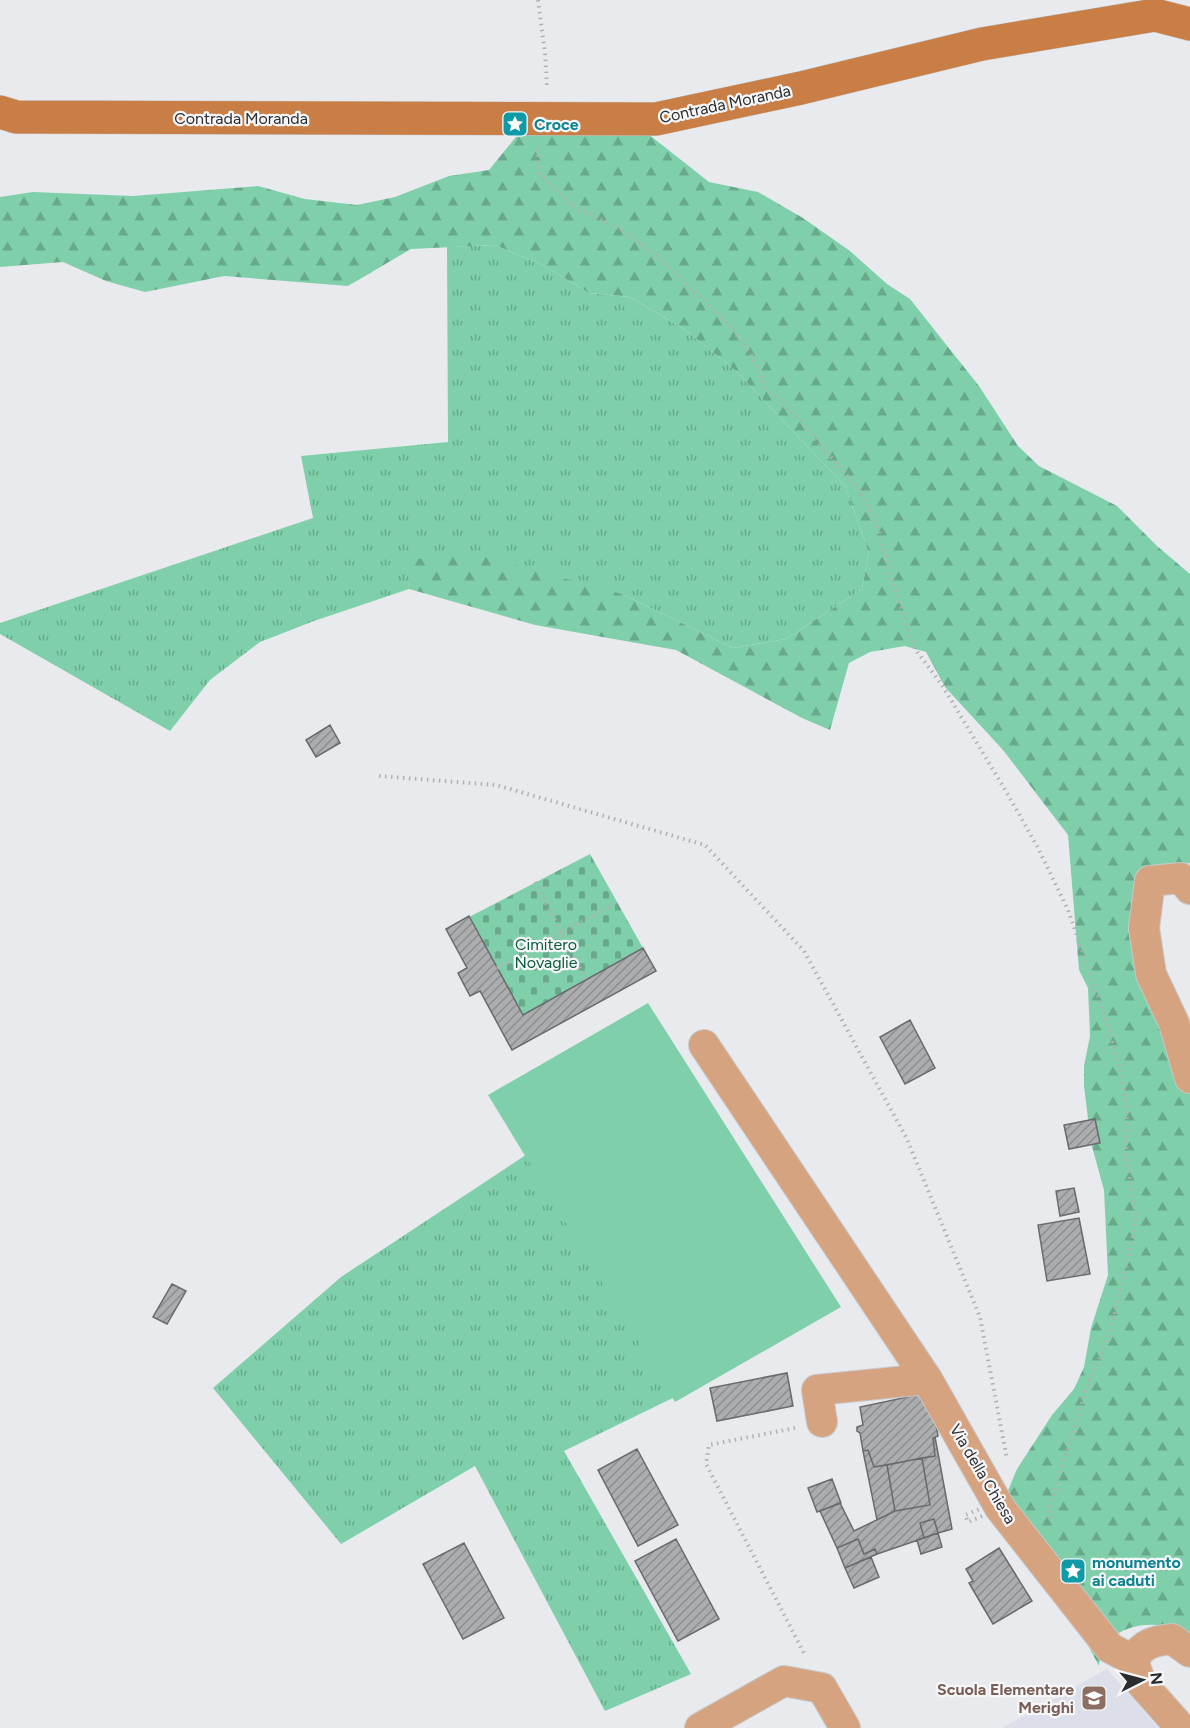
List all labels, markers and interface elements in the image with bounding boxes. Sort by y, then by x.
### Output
street label: Contrada Moranda [658,81,792,127]
street label: Contrada Moranda [174,109,308,128]
place icon: Croce [500,109,530,139]
place label: Croce [534,115,579,134]
park label: Cimitero Novaglie [514,935,578,972]
street label: Via della Chiesa [946,1421,1020,1527]
place label: monumento ai caduti [1092,1553,1181,1590]
place icon: monumento ai caduti [1058,1556,1088,1586]
north arrow [1112,1650,1172,1710]
text: N [1146,1671,1167,1686]
place label: Scuola Elementare Merighi [937,1680,1074,1717]
school or university icon: Scuola Elementare Merighi [1079,1683,1109,1713]

